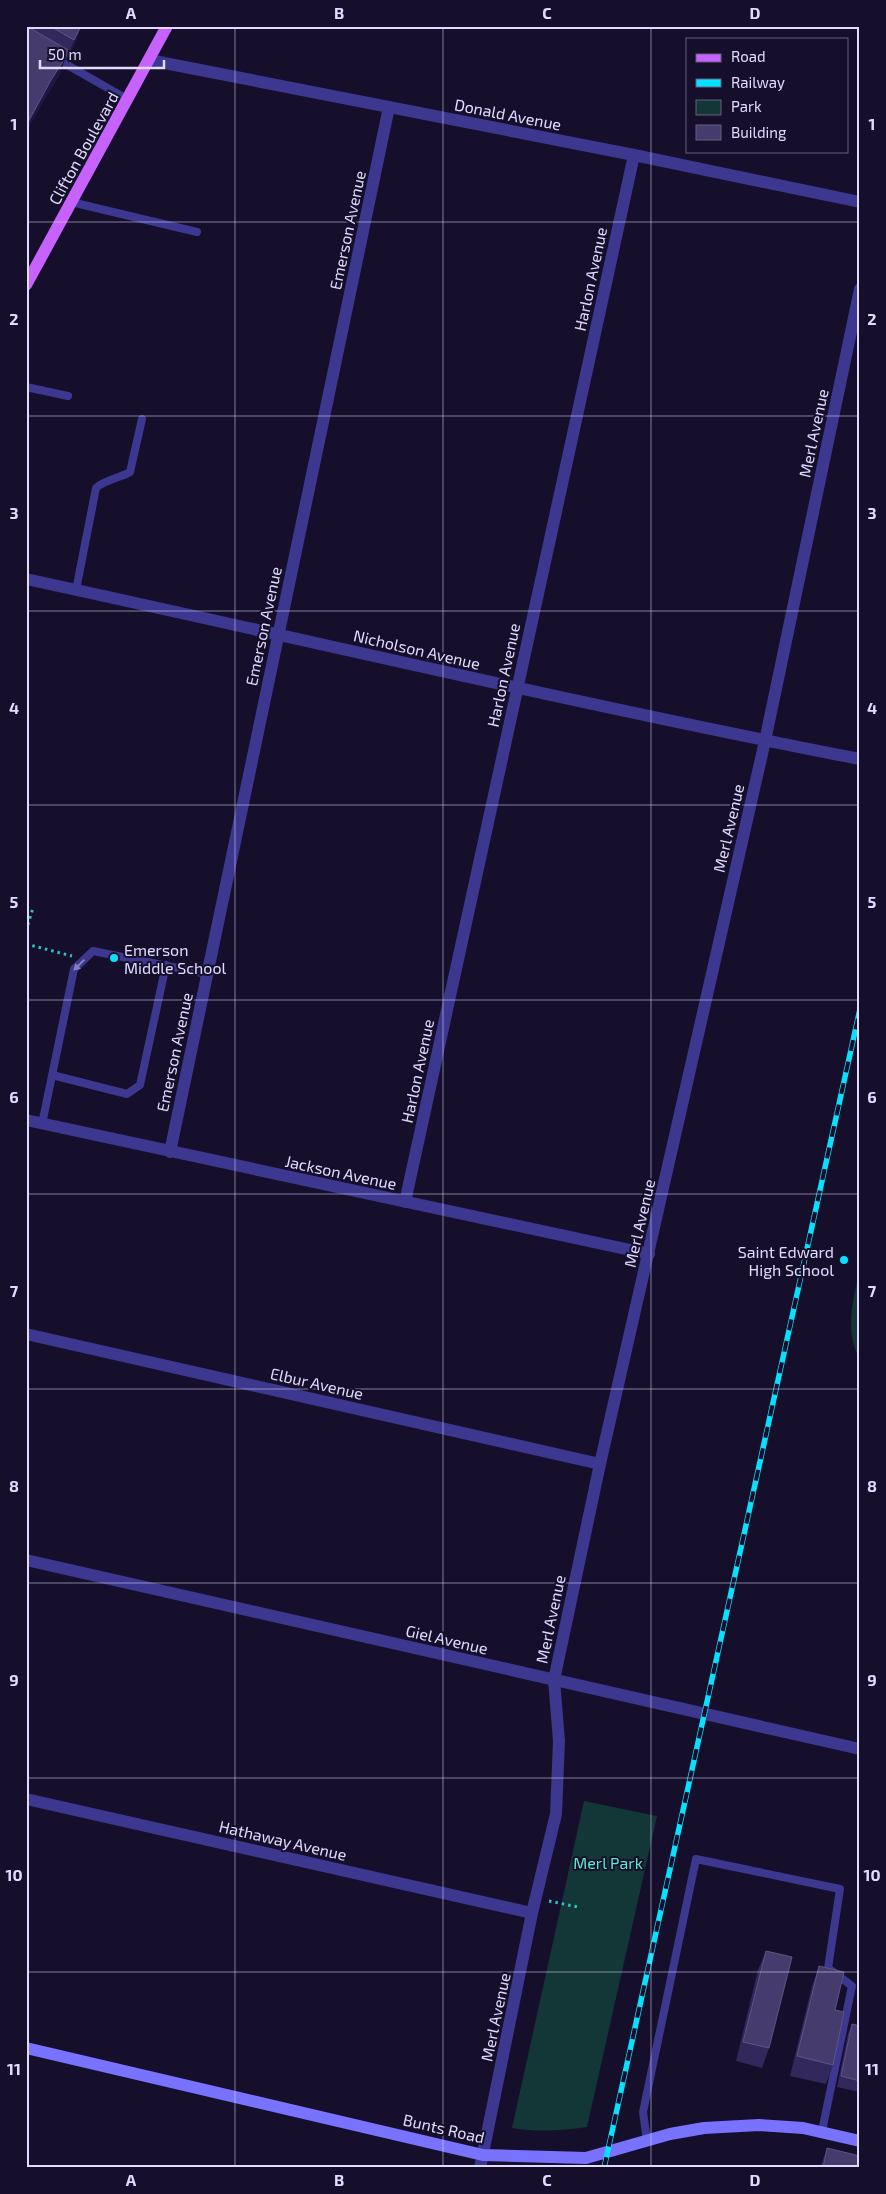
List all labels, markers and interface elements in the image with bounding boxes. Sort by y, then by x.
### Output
text: A [126,3,137,22]
text: B [334,3,344,22]
text: C [542,3,552,22]
text: D [750,3,761,22]
scale bar [40,38,164,70]
legend [686,38,848,152]
text: 50 m [48,45,82,63]
text: Road [731,47,766,65]
text: Railway [731,73,785,91]
street label: Clifton Boulevard [44,88,122,208]
street label: Donald Avenue [453,94,563,134]
text: Park [731,97,762,115]
text: 1 [11,114,17,133]
text: 1 [869,114,875,133]
text: Building [731,123,787,141]
street label: Emerson Avenue [325,169,369,291]
street label: Harlon Avenue [570,225,610,333]
text: 2 [9,309,19,328]
text: 2 [867,309,877,328]
street label: Merl Avenue [794,387,832,479]
text: 3 [9,503,19,522]
text: 3 [867,503,877,522]
street label: Emerson Avenue [241,565,285,687]
street label: Harlon Avenue [483,621,523,729]
street label: Nicholson Avenue [352,625,482,673]
text: 4 [9,698,19,717]
text: 4 [867,698,877,717]
street label: Merl Avenue [709,782,747,874]
text: 5 [10,892,19,911]
text: 5 [868,892,877,911]
place label: Emerson Middle School [124,940,227,977]
marker: Emerson Middle School [108,952,120,964]
one-way arrow [73,959,85,971]
street label: Emerson Avenue [152,991,196,1113]
street label: Harlon Avenue [397,1017,437,1125]
text: 6 [9,1087,19,1106]
text: 6 [867,1087,877,1106]
street label: Jackson Avenue [284,1151,398,1193]
street label: Merl Avenue [620,1177,658,1269]
place label: Saint Edward High School [738,1242,834,1279]
marker: Saint Edward High School [838,1254,850,1266]
text: 7 [10,1281,19,1300]
text: 7 [868,1281,877,1300]
street label: Elbur Avenue [269,1363,365,1403]
text: 8 [9,1476,19,1495]
text: 8 [867,1476,877,1495]
street label: Merl Avenue [531,1573,569,1665]
street label: Giel Avenue [404,1620,490,1658]
text: 9 [9,1670,19,1689]
text: 9 [867,1670,877,1689]
street label: Hathaway Avenue [217,1816,349,1864]
park label: Merl Park [573,1853,643,1872]
text: 10 [5,1865,23,1884]
text: 10 [863,1865,881,1884]
street label: Merl Avenue [476,1971,514,2063]
text: 11 [7,2059,21,2078]
text: 11 [865,2059,879,2078]
street label: Bunts Road [401,2109,487,2147]
text: A [126,2170,137,2189]
text: B [334,2170,344,2189]
text: C [542,2170,552,2189]
text: D [750,2170,761,2189]

